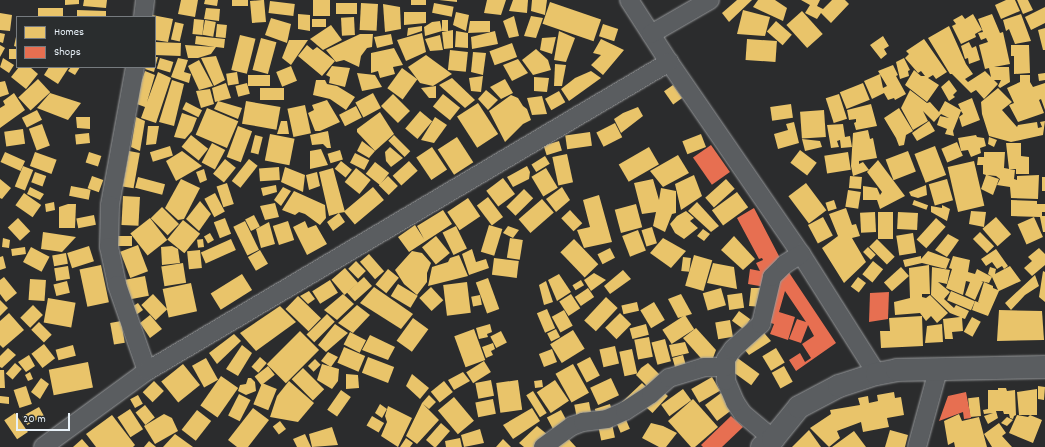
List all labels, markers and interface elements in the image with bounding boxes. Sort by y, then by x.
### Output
legend [16,16,156,68]
text: Homes [54,24,84,41]
text: Shops [54,44,81,61]
scale bar [18,405,72,431]
text: 20 m [23,411,46,428]

